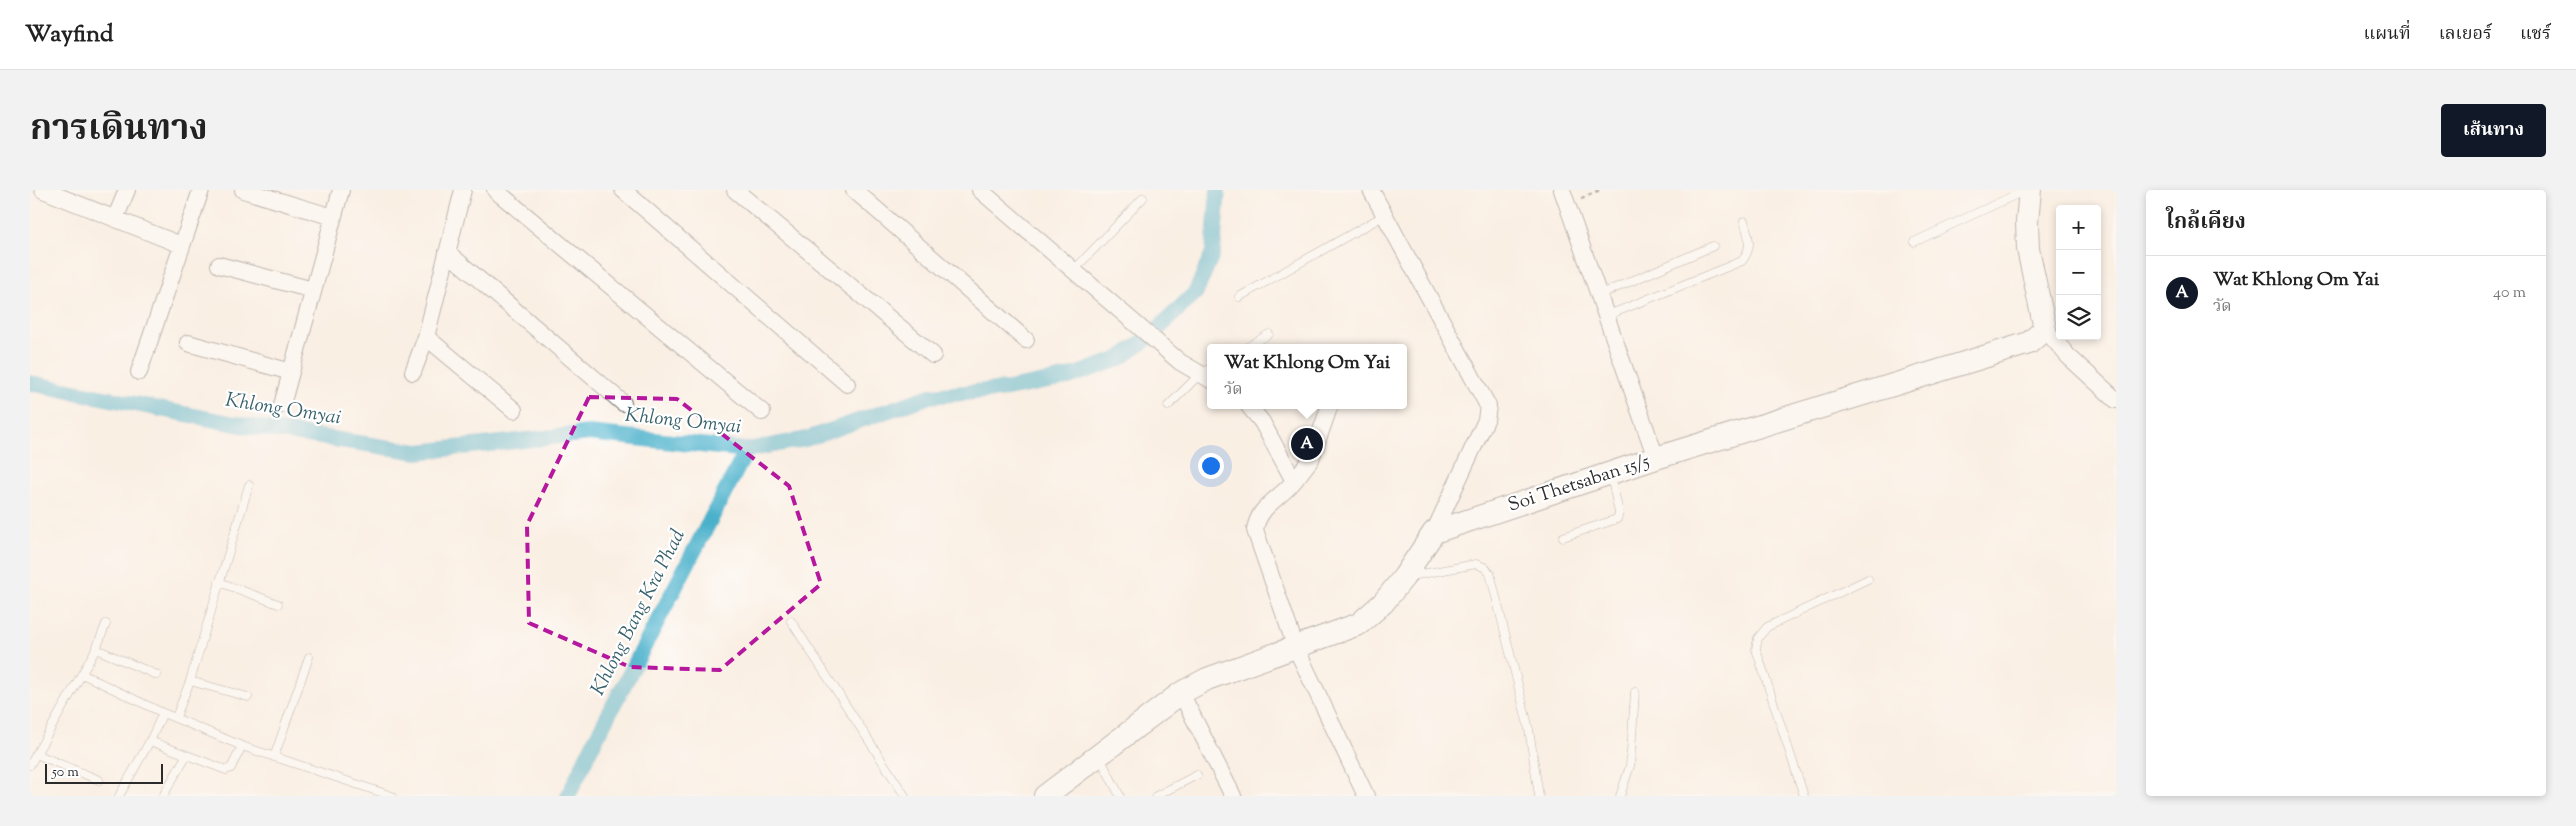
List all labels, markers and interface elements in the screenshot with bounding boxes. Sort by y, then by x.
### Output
text: Wayfind [25,18,113,52]
text: แผนที่ [2363,22,2411,48]
text: เลเยอร์ [2439,22,2492,48]
text: แชร์ [2520,22,2551,48]
button: เส้นทาง [2441,104,2546,157]
text: การเดินทาง [30,105,208,156]
map controls [2056,205,2101,340]
button: + [2056,205,2101,250]
text: ใกล้เคียง [2166,208,2246,238]
button: − [2056,250,2101,295]
text: Wat Khlong Om Yai [2213,267,2379,294]
text: A [2176,282,2189,305]
text: 40 m [2493,282,2526,305]
button: layers [2056,295,2101,340]
text: วัด [2213,296,2232,319]
popup [1207,344,1407,409]
text: Wat Khlong Om Yai [1224,350,1390,377]
text: วัด [1224,379,1242,402]
water label: Khlong Omyai [223,387,343,433]
water label: Khlong Omyai [624,401,742,443]
pin: A [1291,425,1323,463]
street label: Soi Thetsaban 15/5 [1505,448,1654,520]
your location [1198,453,1224,479]
water label: Khlong Bang Kra Phad [585,525,693,701]
scale bar [45,761,162,784]
text: 50 m [52,763,79,783]

